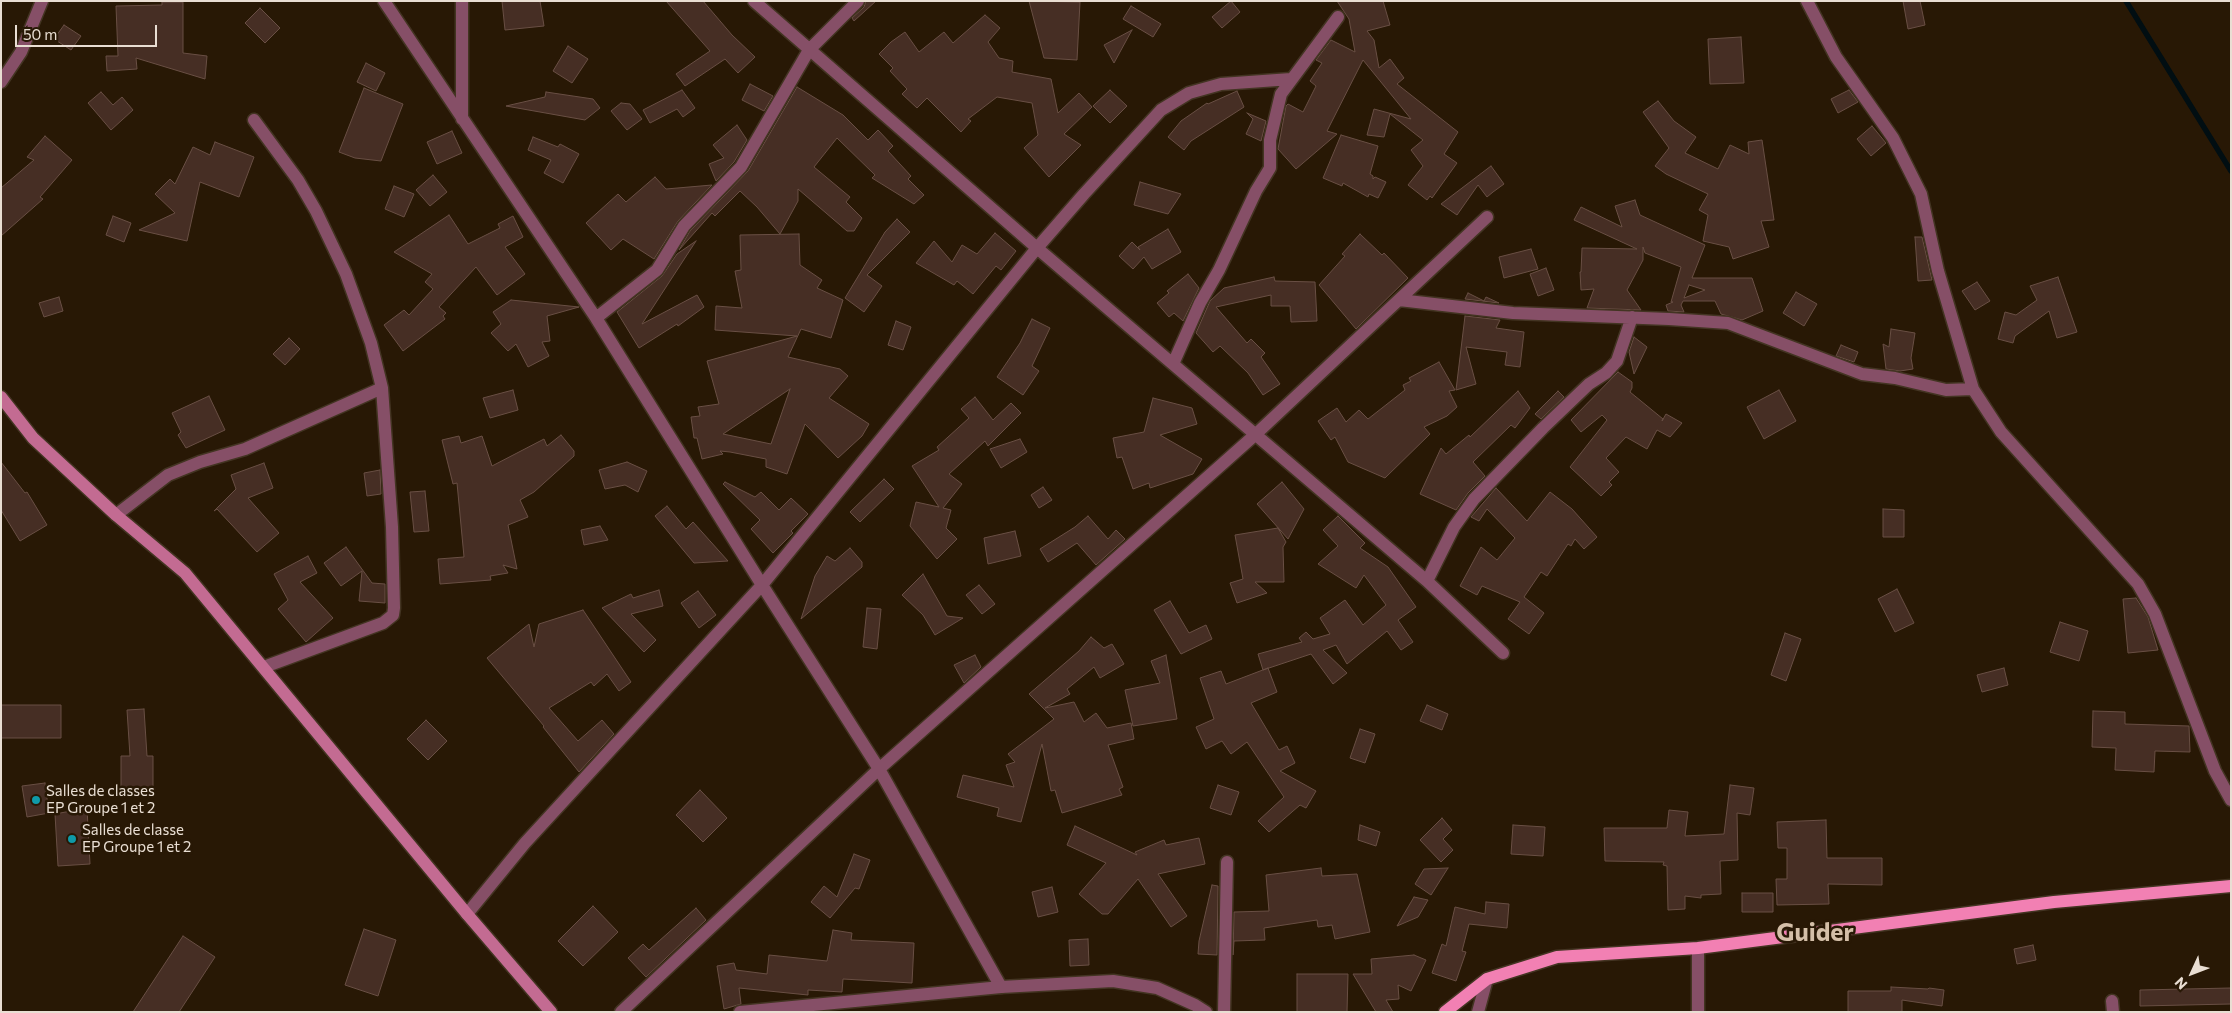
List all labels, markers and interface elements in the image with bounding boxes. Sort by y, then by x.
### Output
scale bar [18,15,160,47]
text: 50 m [23,25,57,43]
place label: Salles de classes EP Groupe 1 et 2 [46,782,155,817]
marker: Salles de classes EP Groupe 1 et 2 [30,794,42,806]
place label: Salles de classe EP Groupe 1 et 2 [82,821,191,856]
marker: Salles de classe EP Groupe 1 et 2 [66,833,78,845]
district label: Guider [1776,918,1854,948]
north arrow [2167,948,2217,998]
text: N [2171,974,2190,993]

